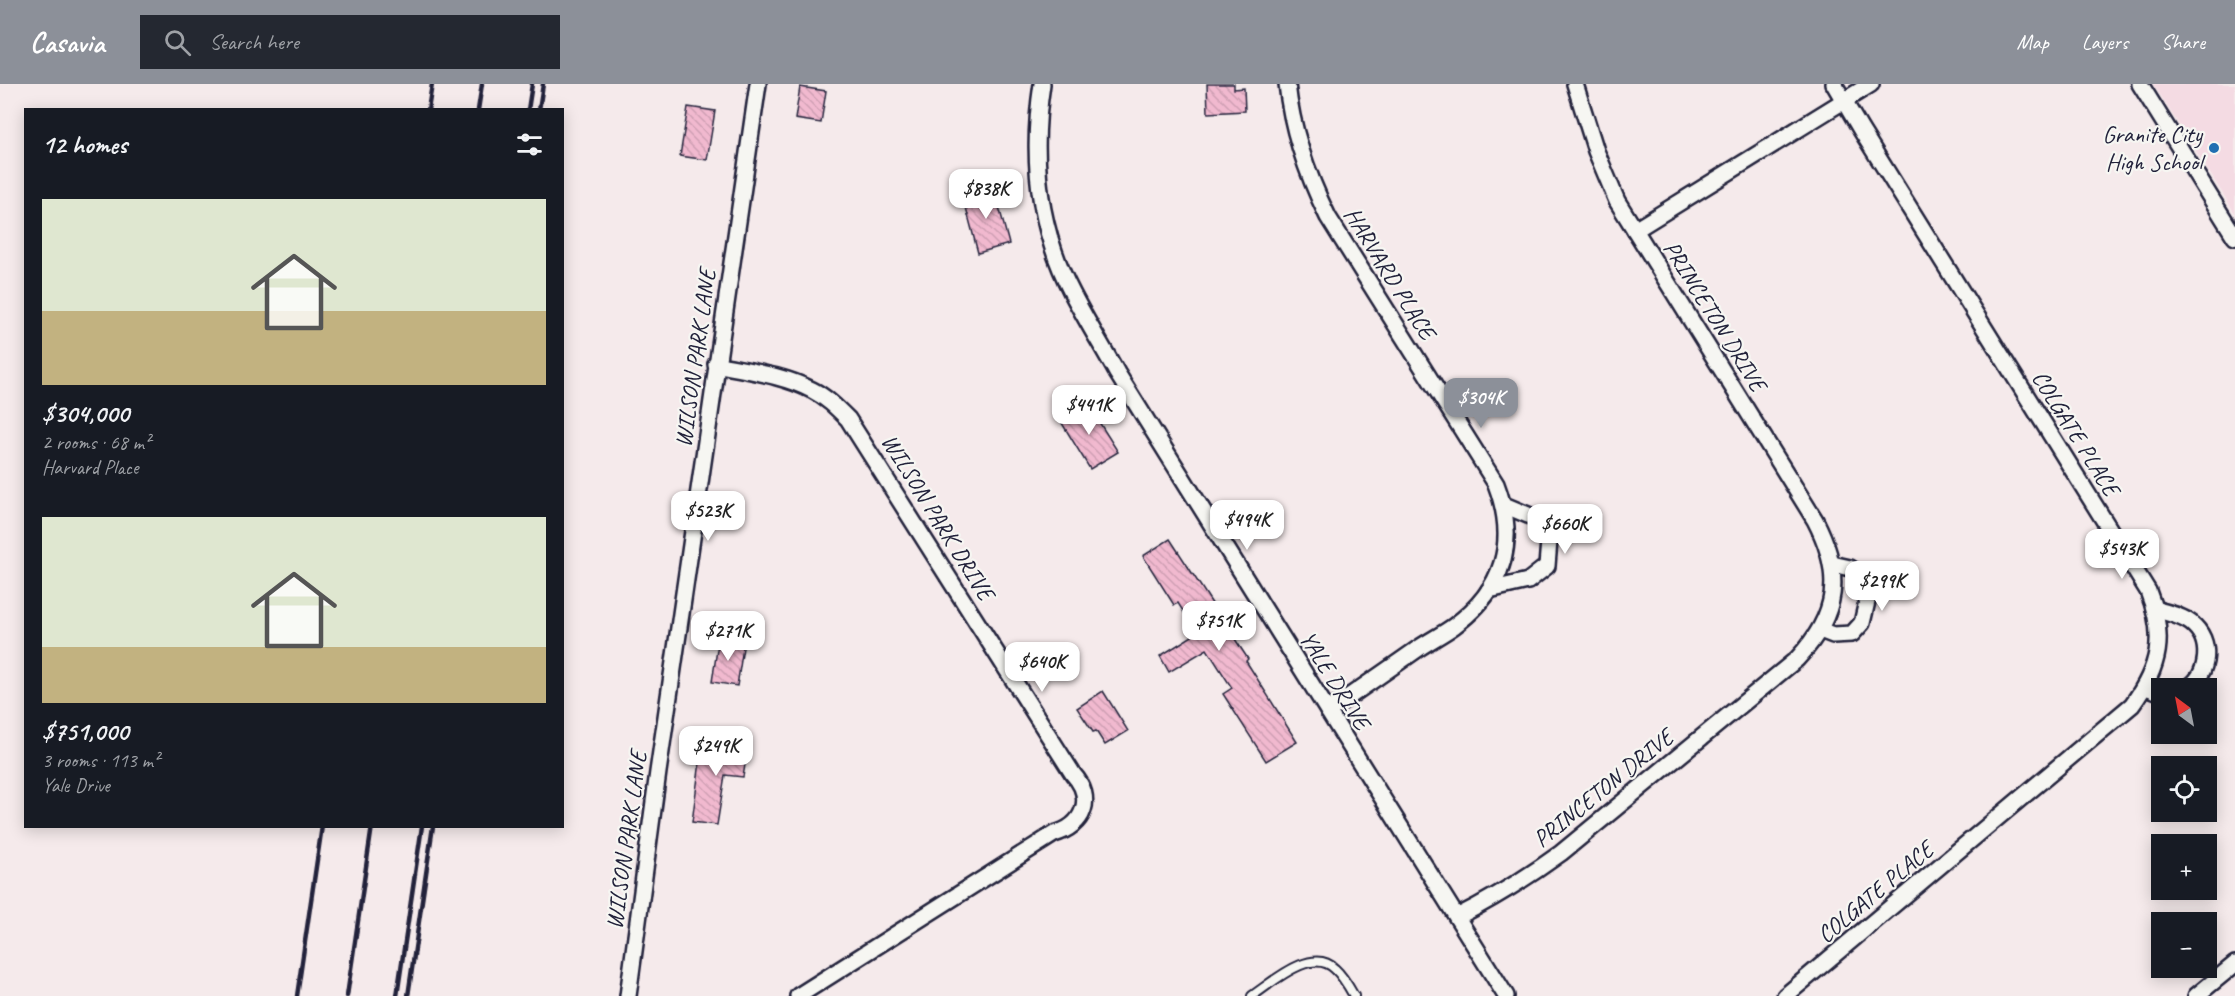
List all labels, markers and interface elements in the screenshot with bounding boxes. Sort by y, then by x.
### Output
search box [140,15,560,69]
text: Casavia [30,25,104,60]
icon: search [161,26,194,59]
text: Search here [209,28,299,56]
text: Map [2016,29,2049,55]
text: Layers [2082,29,2128,55]
text: Share [2161,29,2205,55]
place label: Granite City High School [2103,119,2206,177]
text: 12 homes [42,128,127,161]
icon: filters [513,128,546,161]
marker: Granite City High School [2207,141,2221,155]
pin: $838K [944,169,1028,220]
text: $838K [963,176,1009,201]
street label: HARVARD PLACE [1337,201,1444,347]
street label: PRINCETON DRIVE [1657,235,1775,399]
icon: home [240,238,348,346]
street label: WILSON PARK LANE [668,264,723,449]
street label: COLGATE PLACE [2025,365,2128,504]
pin: $304K [1439,378,1523,429]
pin: $441K [1047,385,1131,436]
text: $304K [1458,385,1504,410]
text: $441K [1066,392,1112,417]
text: $304,000 [42,397,129,430]
street label: WILSON PARK DRIVE [875,428,1003,608]
text: 2 rooms · 68 m² [42,430,150,455]
text: Harvard Place [42,455,139,480]
pin: $523K [666,491,750,542]
text: $523K [685,498,731,523]
pin: $494K [1205,500,1289,551]
pin: $660K [1523,504,1607,555]
text: $494K [1224,507,1270,532]
text: $660K [1542,511,1589,536]
pin: $543K [2080,529,2164,580]
text: $543K [2099,536,2145,561]
icon: home [240,556,348,664]
pin: $299K [1840,561,1924,612]
text: $299K [1859,568,1905,593]
pin: $751K [1177,601,1261,652]
text: $751K [1196,608,1242,633]
pin: $271K [686,611,770,662]
text: $271K [705,618,751,643]
street label: YALE DRIVE [1293,625,1379,738]
pin: $640K [1000,642,1084,693]
text: $640K [1019,649,1065,674]
north arrow [2151,678,2217,744]
map controls [2151,678,2217,978]
text: $751,000 [42,715,129,748]
street label: PRINCETON DRIVE [1527,720,1681,854]
pin: $249K [674,726,758,777]
text: $249K [693,733,739,758]
street label: WILSON PARK LANE [599,746,654,931]
text: 3 rooms · 113 m² [42,748,159,773]
button: locate [2151,756,2217,822]
text: Yale Drive [42,773,110,798]
street label: COLGATE PLACE [1811,833,1941,949]
button: + [2151,834,2217,900]
button: − [2151,912,2217,978]

